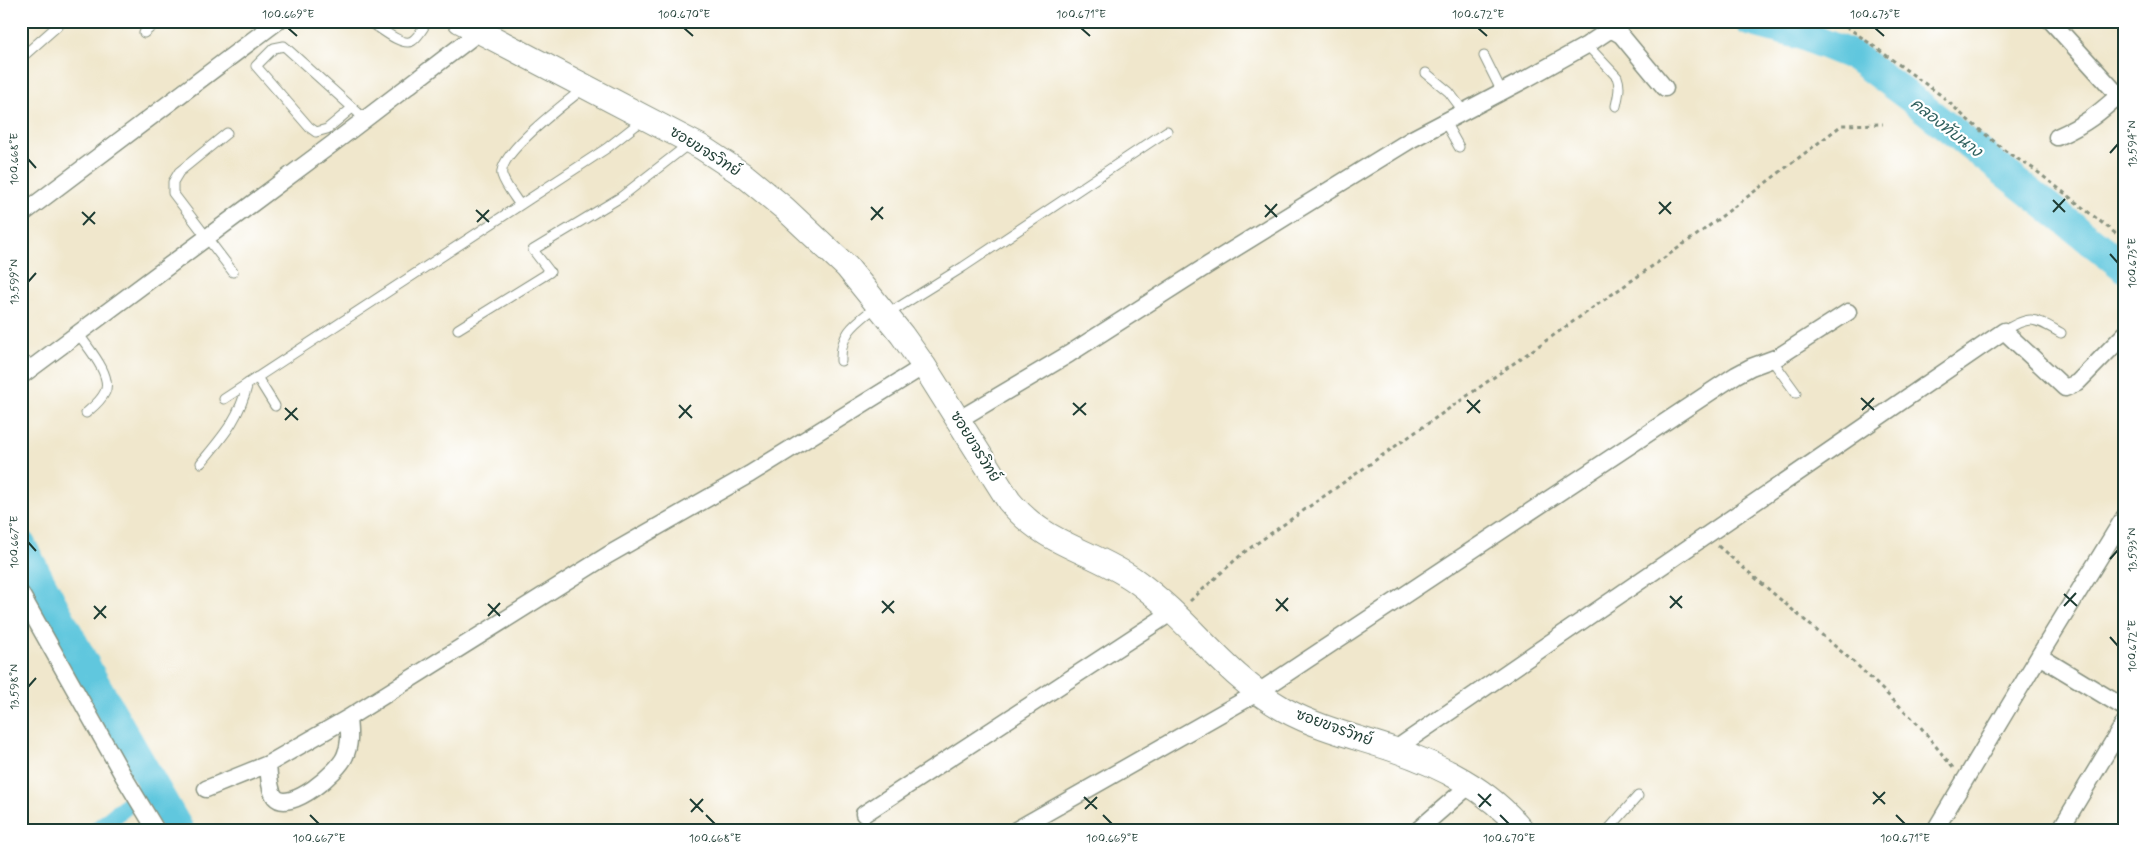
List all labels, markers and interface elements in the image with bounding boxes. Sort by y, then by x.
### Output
text: 100.669°E [262,7,314,23]
text: 100.670°E [658,7,710,23]
text: 100.671°E [1056,7,1106,23]
text: 100.672°E [1452,7,1504,23]
text: 100.673°E [1850,7,1900,23]
water label: คลองทับนาง [1906,94,1987,164]
street label: ซอยขจรวิทย์ [666,121,745,182]
text: 13.594°N [2125,121,2141,167]
text: 100.668°E [7,133,23,185]
text: 100.673°E [2125,238,2141,288]
text: 13.599°N [7,259,23,305]
street label: ซอยขจรวิทย์ [945,407,1006,486]
text: 100.667°E [7,516,23,568]
text: 13.593°N [2125,528,2141,572]
text: 100.672°E [2125,620,2141,672]
text: 13.598°N [7,664,23,710]
street label: ซอยขจรวิทย์ [1293,704,1376,751]
text: 100.667°E [293,831,345,847]
text: 100.668°E [689,831,741,847]
text: 100.669°E [1086,831,1138,847]
text: 100.670°E [1483,831,1535,847]
text: 100.671°E [1880,831,1930,847]

